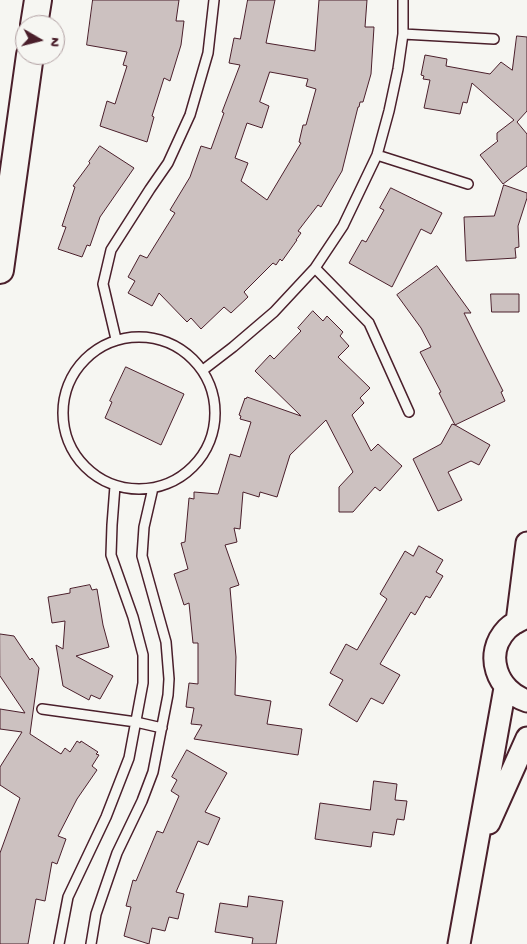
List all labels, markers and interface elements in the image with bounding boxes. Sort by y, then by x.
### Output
north arrow [15,15,65,65]
text: N [45,36,63,48]

